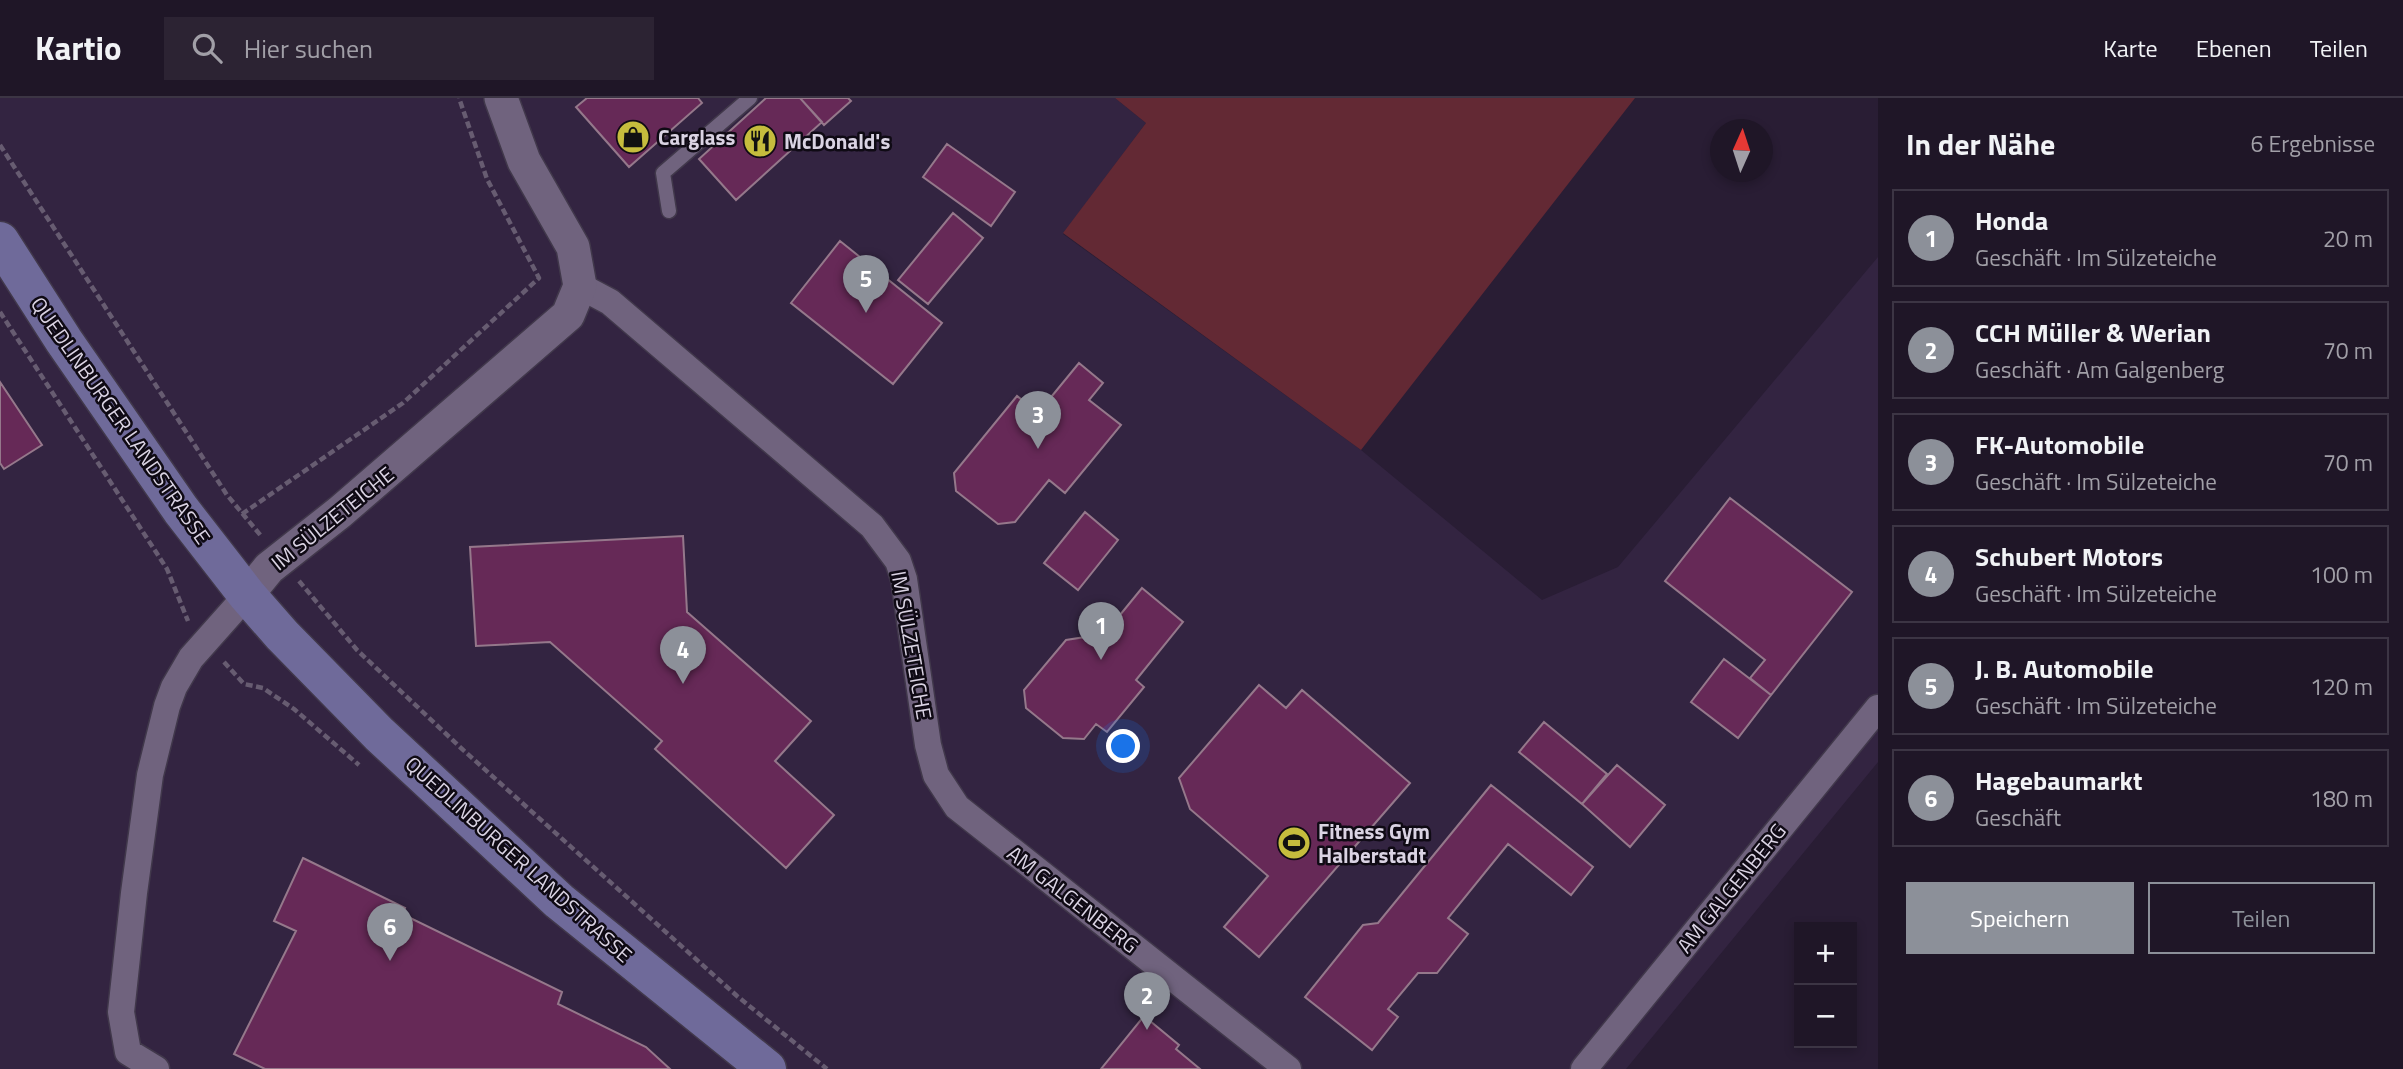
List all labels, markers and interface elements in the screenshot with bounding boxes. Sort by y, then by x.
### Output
search box [164,17,654,80]
text: Kartio [35,23,122,73]
icon: search [188,29,226,67]
text: Hier suchen [244,29,373,68]
text: Karte [2103,30,2158,66]
text: Ebenen [2196,30,2272,66]
text: Teilen [2310,30,2368,66]
shop icon: Carglass [614,118,652,156]
north arrow [1710,119,1773,182]
place label: Carglass [658,121,735,153]
text: In der Nähe [1906,121,2055,167]
restaurant icon: McDonald's [741,122,779,160]
place label: McDonald's [784,125,890,157]
text: 6 Ergebnisse [2251,126,2375,161]
text: Honda [1975,201,2048,240]
text: 1 [1925,221,1937,256]
text: 20 m [2323,221,2373,256]
text: Geschäft · Im Sülzeteiche [1975,240,2217,275]
pin: 5 [843,255,889,313]
street label: QUEDLINBURGER LANDSTRASSE [23,290,219,550]
text: CCH Müller & Werian [1975,313,2211,352]
text: 2 [1925,333,1937,368]
text: 70 m [2323,333,2373,368]
text: Geschäft · Am Galgenberg [1975,352,2224,387]
pin: 3 [1015,391,1061,449]
text: FK-Automobile [1975,425,2144,464]
text: 3 [1925,445,1937,480]
text: 70 m [2323,445,2373,480]
street label: IM SÜLZETEICHE [264,458,400,578]
text: Geschäft · Im Sülzeteiche [1975,464,2217,499]
text: Schubert Motors [1975,537,2163,576]
text: 4 [1925,557,1937,592]
text: 100 m [2310,557,2373,592]
street label: IM SÜLZETEICHE [883,568,941,722]
text: Geschäft · Im Sülzeteiche [1975,576,2217,611]
pin: 1 [1078,602,1124,660]
pin: 4 [660,626,706,684]
text: J. B. Automobile [1975,649,2154,688]
text: 5 [1925,669,1937,704]
text: 120 m [2310,669,2373,704]
text: Geschäft · Im Sülzeteiche [1975,688,2217,723]
your location [1106,729,1140,763]
street label: QUEDLINBURGER LANDSTRASSE [398,748,640,970]
text: Hagebaumarkt [1975,761,2142,800]
text: 6 [1925,781,1937,816]
text: 180 m [2310,781,2373,816]
text: Geschäft [1975,800,2061,835]
place label: Fitness Gym Halberstadt [1318,815,1430,871]
street label: AM GALGENBERG [1669,816,1793,960]
sports icon: Fitness Gym Halberstadt [1275,824,1313,862]
street label: AM GALGENBERG [1000,837,1146,961]
button: Speichern [1906,882,2134,954]
button: Teilen [2148,882,2375,954]
pin: 6 [367,903,413,961]
map controls [1794,922,1857,1048]
button: + [1794,922,1857,985]
pin: 2 [1124,972,1170,1030]
button: − [1794,985,1857,1048]

